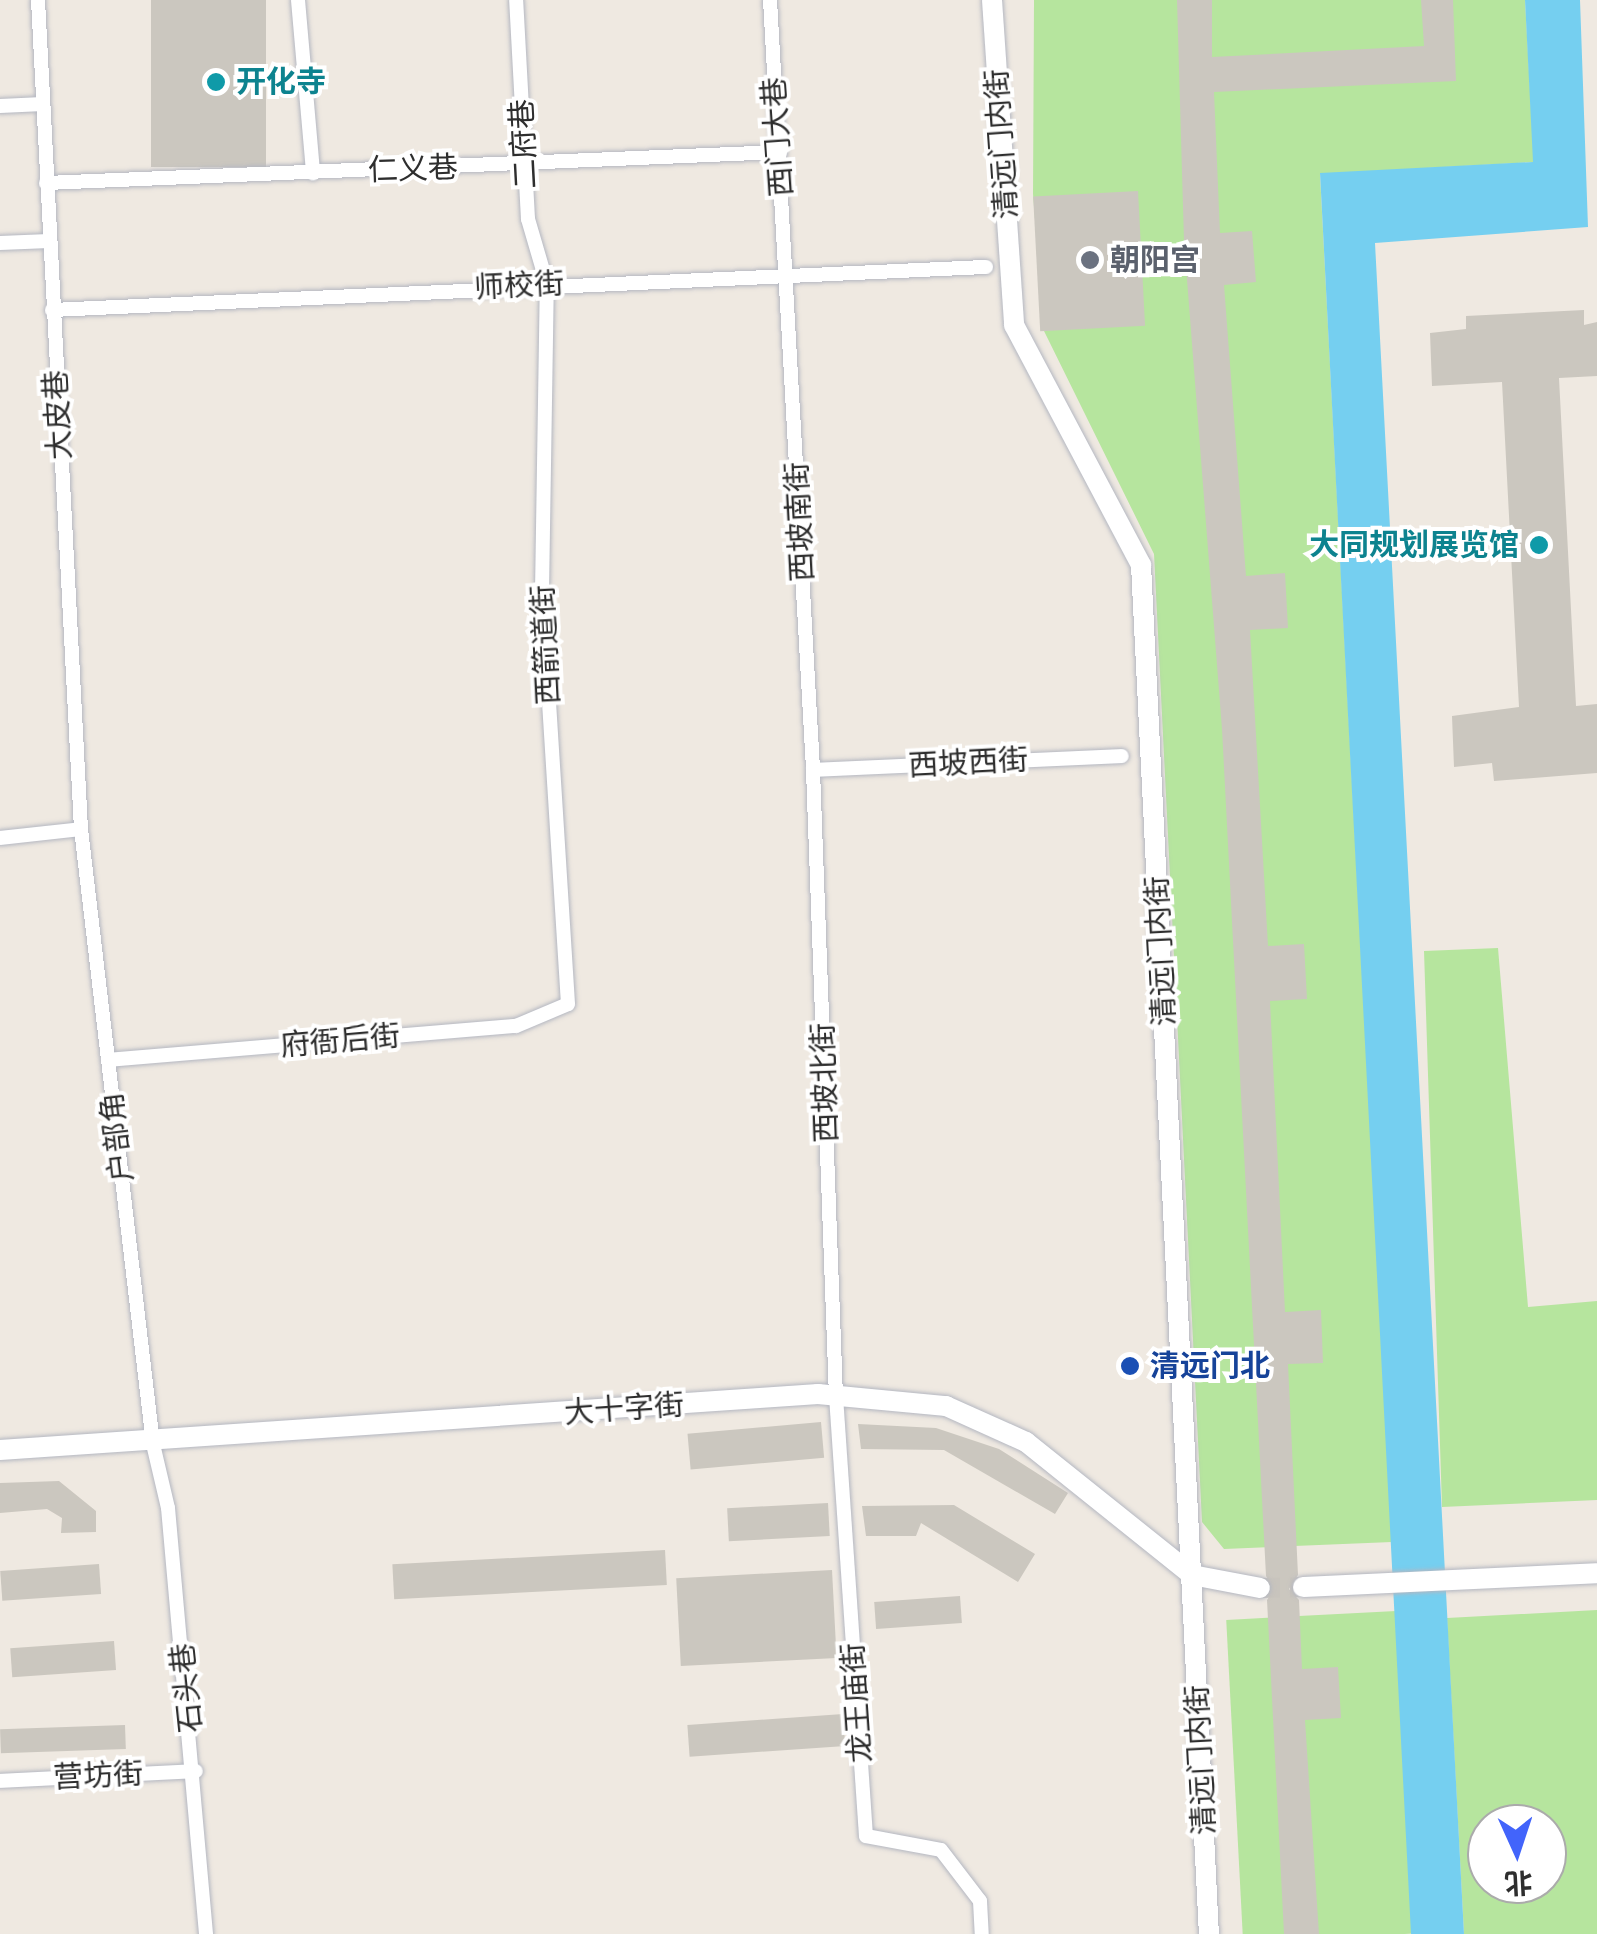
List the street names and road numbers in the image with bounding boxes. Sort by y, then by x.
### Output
street label: 清远门内街 [979,68,1025,220]
street label: 西门大巷 [756,76,800,198]
street label: 二府巷 [504,98,544,190]
street label: 仁义巷 [367,149,459,189]
street label: 师校街 [473,266,565,306]
street label: 大皮巷 [38,369,78,461]
street label: 西坡南街 [779,461,821,583]
street label: 西箭道街 [525,584,567,706]
street label: 西坡西街 [907,742,1029,784]
street label: 清远门内街 [1139,875,1183,1027]
street label: 府衙后街 [279,1018,401,1064]
street label: 西坡北街 [805,1022,845,1144]
street label: 户部角 [94,1090,140,1184]
street label: 大十字街 [563,1387,685,1431]
street label: 石头巷 [164,1641,210,1735]
street label: 龙王庙街 [835,1642,879,1764]
street label: 清远门内街 [1179,1684,1223,1836]
street label: 营坊街 [52,1756,144,1796]

